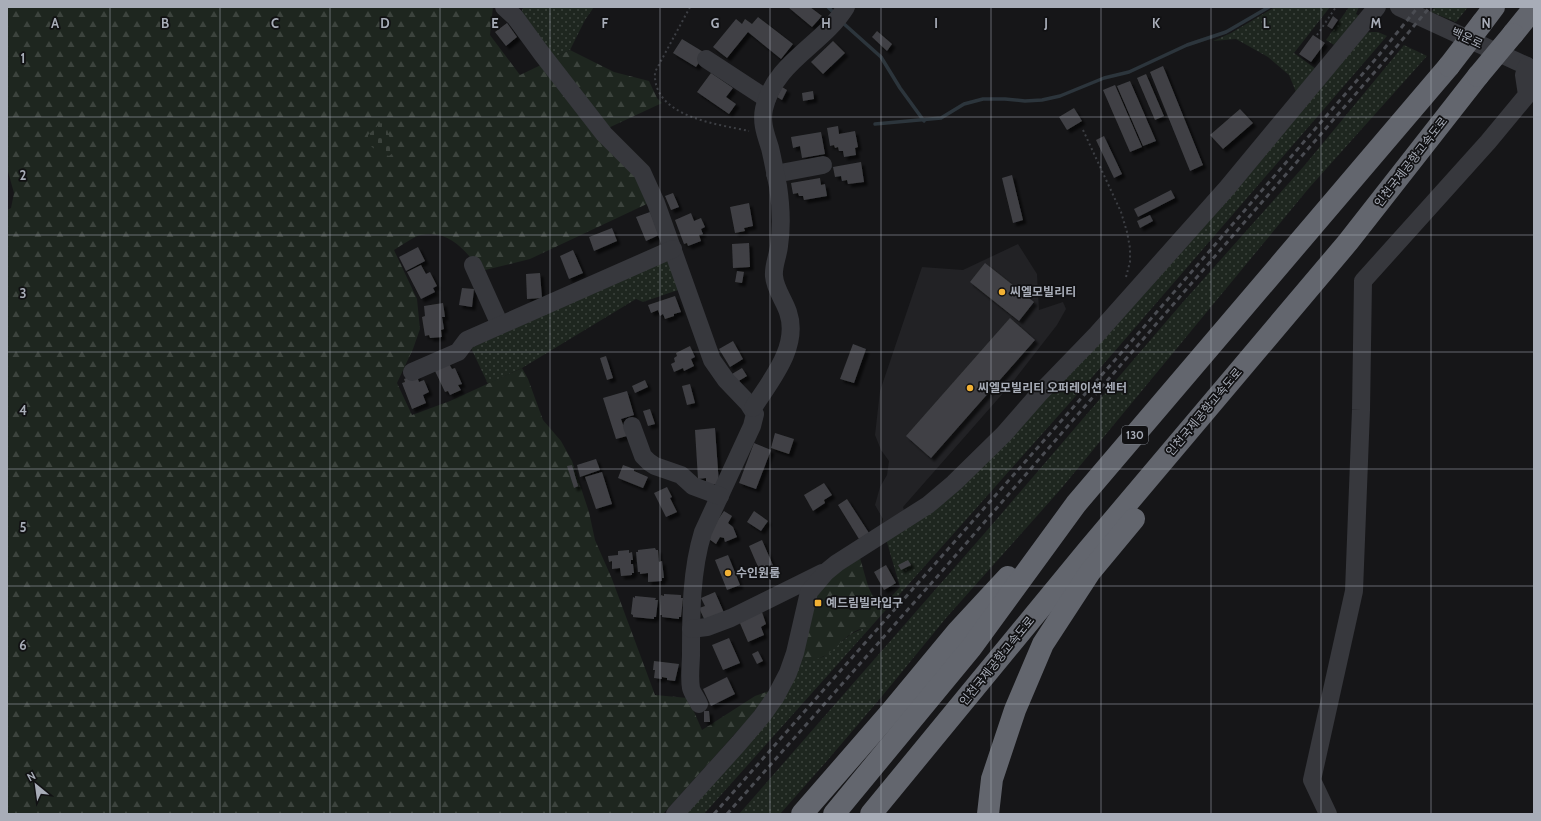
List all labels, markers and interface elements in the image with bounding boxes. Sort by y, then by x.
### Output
text: A [51,15,60,31]
text: B [161,15,169,31]
text: C [271,15,279,31]
text: D [380,15,390,31]
text: E [491,15,499,31]
text: F [602,15,609,31]
text: G [711,15,720,31]
text: H [821,15,831,31]
text: I [934,15,938,31]
text: J [1043,15,1048,31]
text: K [1152,15,1161,31]
text: L [1263,15,1270,31]
text: M [1371,15,1382,31]
text: N [1481,15,1491,31]
street label: 백운로 [1449,24,1485,51]
text: 1 [21,50,25,66]
street label: 인천국제공항고속도로 [1371,114,1451,210]
text: 2 [20,167,27,183]
place label: 씨엘모빌리티 [1010,284,1076,299]
text: 3 [19,285,27,301]
marker: 씨엘모빌리티 [997,287,1007,297]
street label: 인천국제공항고속도로 [1162,365,1245,459]
place label: 씨엘모빌리티 오퍼레이션 센터 [978,380,1127,395]
marker: 씨엘모빌리티 오퍼레이션 센터 [965,383,975,393]
text: 4 [19,402,27,418]
road number: 130 [1122,426,1148,444]
text: 5 [20,519,27,535]
place label: 수인원룸 [736,565,780,580]
marker: 수인원룸 [723,568,733,578]
place label: 예드림빌라입구 [826,595,903,610]
marker: 예드림빌라입구 [813,598,823,608]
street label: 인천국제공항고속도로 [956,613,1037,708]
text: 6 [19,637,27,653]
north arrow [16,765,56,805]
text: N [24,768,38,784]

